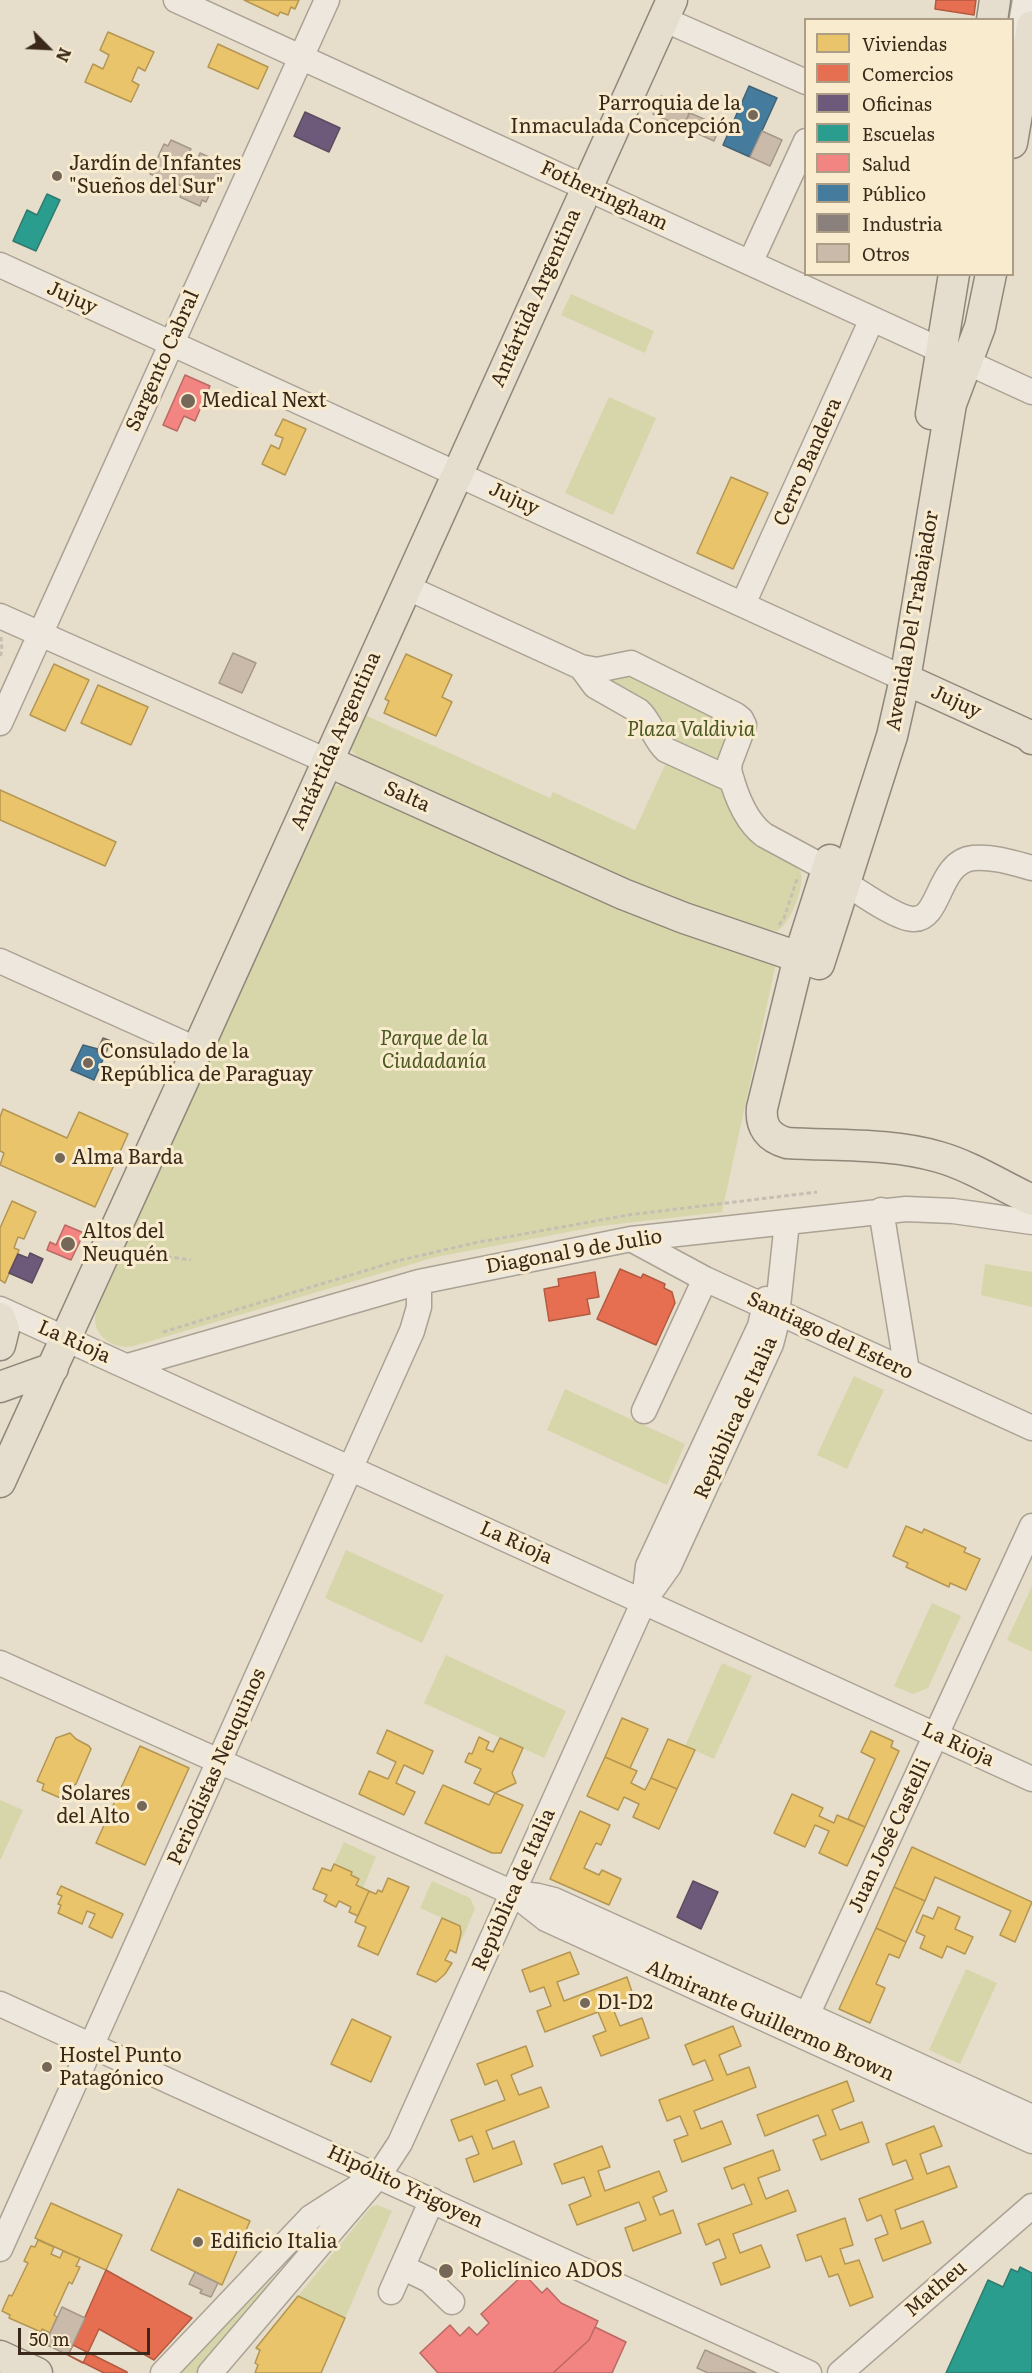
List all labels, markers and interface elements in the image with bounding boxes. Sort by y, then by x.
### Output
north arrow [18,18,78,78]
legend [804,18,1014,276]
text: Viviendas [862,30,947,57]
text: N [51,44,78,66]
text: Comercios [862,60,953,87]
text: Oficinas [862,90,932,117]
place label: Parroquia de la Inmaculada Concepción [510,92,741,139]
marker: Parroquia de la Inmaculada Concepción [746,108,760,122]
text: Escuelas [862,120,935,147]
text: Salud [862,150,910,177]
place label: Jardín de Infantes "Sueños del Sur" [69,152,241,199]
street label: Fotheringham [536,156,672,236]
marker: Jardín de Infantes "Sueños del Sur" [50,169,64,183]
text: Público [862,180,926,207]
street label: Antártida Argentina [486,205,586,391]
text: Industria [862,210,942,237]
text: Otros [862,240,909,267]
street label: Jujuy [43,276,101,320]
street label: Sargento Cabral [121,287,205,435]
place label: Medical Next [201,389,327,413]
marker: Medical Next [179,392,197,410]
street label: Cerro Bandera [769,394,847,530]
street label: Jujuy [485,477,543,521]
street label: Avenida Del Trabajador [882,509,944,733]
street label: Antártida Argentina [286,648,386,834]
street label: Jujuy [927,680,985,724]
park label: Plaza Valdivia [627,718,755,742]
street label: Salta [380,776,434,818]
park label: Parque de la Ciudadanía [380,1027,488,1074]
place label: Consulado de la República de Paraguay [100,1040,313,1087]
marker: Consulado de la República de Paraguay [81,1056,95,1070]
place label: Alma Barda [72,1146,184,1170]
marker: Alma Barda [53,1151,67,1165]
place label: Altos del Neuquén [82,1220,169,1267]
street label: Diagonal 9 de Julio [484,1225,664,1279]
marker: Altos del Neuquén [59,1235,77,1253]
street label: Santiago del Estero [743,1287,917,1385]
street label: La Rioja [34,1315,114,1369]
street label: República de Italia [689,1333,783,1503]
street label: La Rioja [476,1516,556,1570]
street label: Periodistas Neuquinos [163,1665,271,1869]
street label: La Rioja [918,1718,998,1772]
street label: Juan José Castelli [844,1755,936,1917]
place label: Solares del Alto [56,1782,130,1829]
marker: Solares del Alto [135,1799,149,1813]
street label: República de Italia [467,1805,561,1975]
street label: Almirante Guillermo Brown [642,1955,898,2087]
place label: D1-D2 [597,1991,653,2015]
marker: D1-D2 [578,1996,592,2010]
place label: Hostel Punto Patagónico [59,2044,182,2091]
marker: Hostel Punto Patagónico [40,2060,54,2074]
street label: Hipólito Yrigoyen [323,2140,487,2234]
place label: Edificio Italia [210,2230,337,2254]
marker: Edificio Italia [191,2235,205,2249]
street label: Matheu [900,2256,972,2322]
place label: Policlínico ADOS [460,2259,623,2283]
marker: Policlínico ADOS [437,2262,455,2280]
scale bar [21,2316,153,2354]
text: 50 m [29,2325,70,2352]

